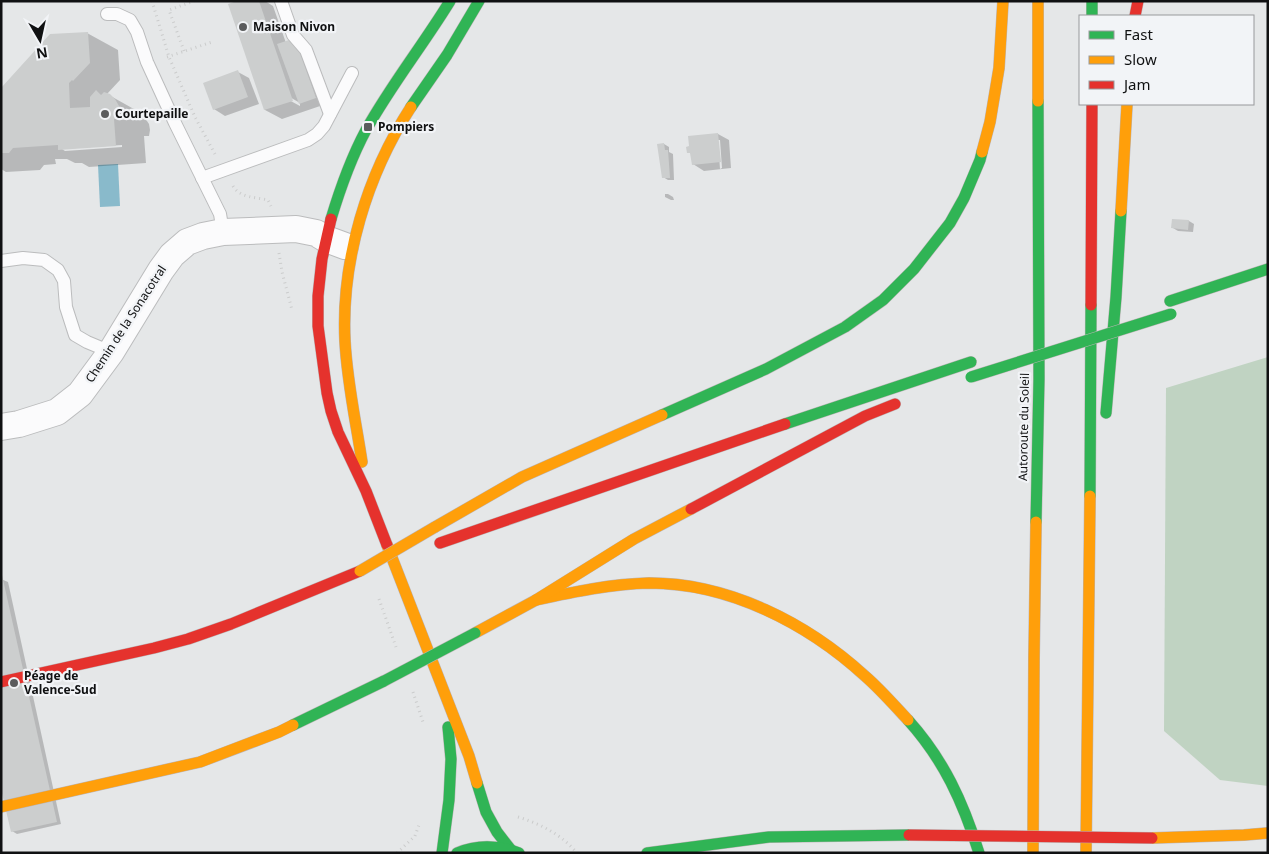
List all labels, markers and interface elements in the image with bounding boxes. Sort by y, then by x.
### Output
north arrow [15,15,65,65]
legend [1079,15,1254,105]
place label: Maison Nivon [253,18,335,35]
marker: Maison Nivon [237,21,249,33]
text: Fast [1124,24,1153,44]
text: N [35,43,49,64]
text: Slow [1124,49,1157,69]
text: Jam [1122,74,1151,94]
place label: Courtepaille [115,105,188,122]
marker: Courtepaille [99,108,111,120]
place label: Pompiers [378,118,434,135]
marker: Pompiers [362,121,374,133]
street label: Chemin de la Sonacotral [81,262,170,386]
street label: Autoroute du Soleil [1014,373,1033,481]
place label: Péage de Valence-Sud [24,667,96,698]
marker: Péage de Valence-Sud [8,677,20,689]

